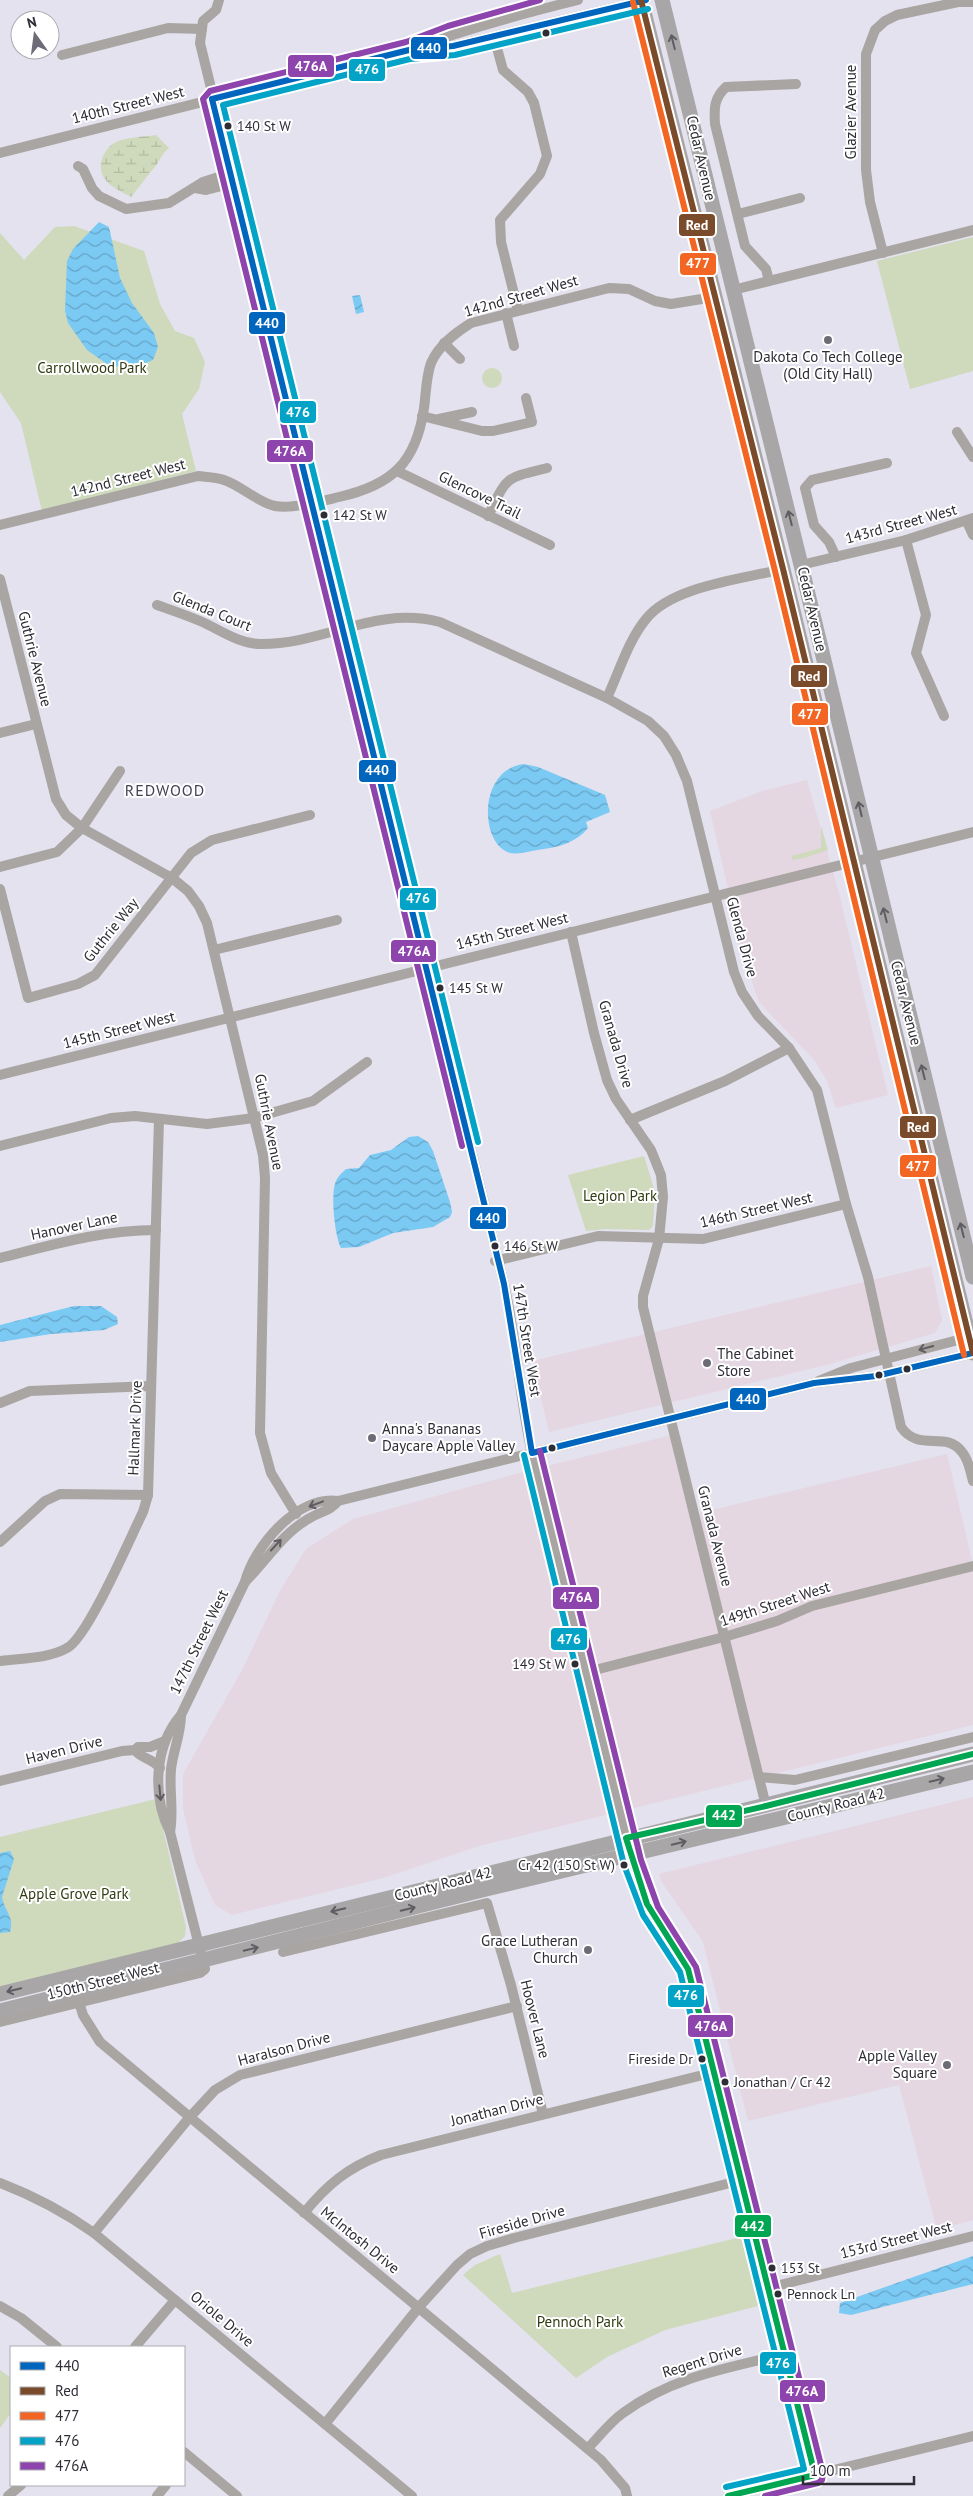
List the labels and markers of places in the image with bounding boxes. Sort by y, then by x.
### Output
unlabelled marker [541,28,551,38]
place label: 140 St W [237,117,291,135]
marker: 140 St W [223,121,233,131]
marker: Dakota Co Tech College (Old City Hall) [822,334,834,346]
place label: Dakota Co Tech College (Old City Hall) [753,347,903,383]
place label: 142 St W [333,506,387,524]
marker: 142 St W [319,510,329,520]
place label: 145 St W [449,979,503,997]
marker: 145 St W [435,983,445,993]
place label: 146 St W [504,1237,558,1255]
marker: 146 St W [490,1241,500,1251]
place label: The Cabinet Store [717,1344,794,1380]
marker: The Cabinet Store [701,1357,713,1369]
unlabelled marker [902,1364,912,1374]
unlabelled marker [874,1370,884,1380]
place label: Anna's Bananas Daycare Apple Valley [382,1419,515,1455]
marker: Anna's Bananas Daycare Apple Valley [366,1432,378,1444]
unlabelled marker [547,1443,557,1453]
place label: 149 St W [512,1655,566,1673]
marker: 149 St W [570,1659,580,1669]
place label: Cr 42 (150 St W) [518,1856,615,1874]
marker: Cr 42 (150 St W) [619,1860,629,1870]
place label: Grace Lutheran Church [481,1931,578,1967]
marker: Grace Lutheran Church [582,1944,594,1956]
place label: Apple Valley Square [858,2046,937,2082]
place label: Fireside Dr [628,2050,693,2068]
marker: Fireside Dr [697,2054,707,2064]
marker: Apple Valley Square [941,2059,953,2071]
place label: Jonathan / Cr 42 [733,2073,831,2091]
marker: Jonathan / Cr 42 [720,2077,730,2087]
place label: 153 St [781,2259,820,2277]
marker: 153 St [767,2263,777,2273]
place label: Pennock Ln [787,2285,855,2303]
marker: Pennock Ln [773,2289,783,2299]

